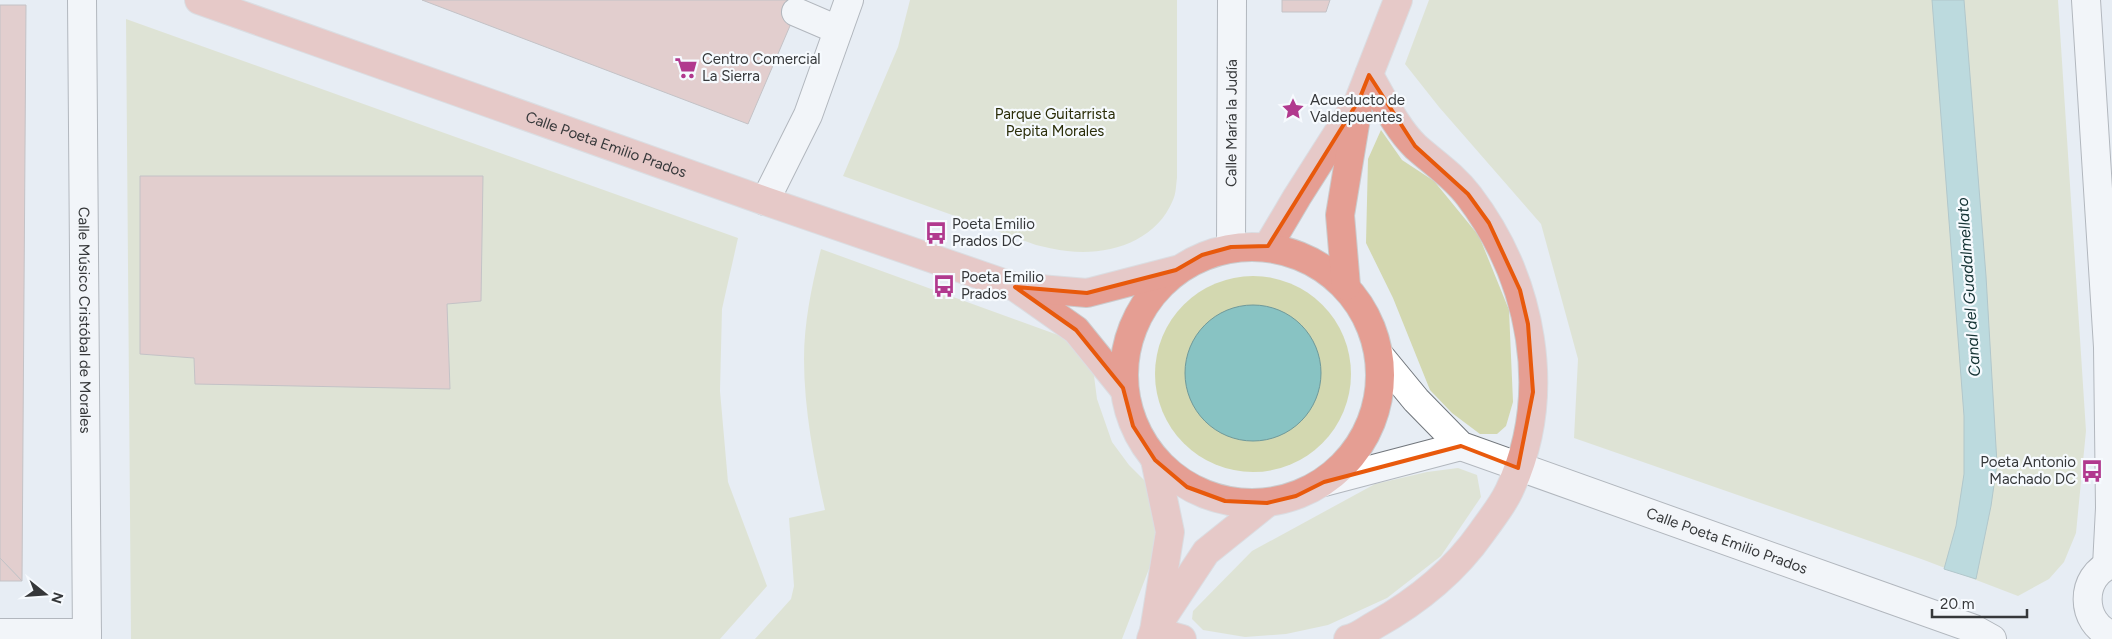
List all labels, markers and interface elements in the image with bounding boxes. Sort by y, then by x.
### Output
place label: Centro Comercial La Sierra [702,50,821,85]
supermarket icon: Centro Comercial La Sierra [673,55,699,81]
street label: Calle María la Judía [1222,59,1241,187]
place label: Acueducto de Valdepuentes [1310,91,1405,126]
place icon: Acueducto de Valdepuentes [1280,96,1306,122]
park label: Parque Guitarrista Pepita Morales [995,105,1115,140]
street label: Calle Poeta Emilio Prados [523,108,689,181]
water label: Canal del Guadalmellato [1953,197,1984,377]
street label: Calle Músico Cristóbal de Morales [75,207,94,433]
place label: Poeta Emilio Prados DC [952,215,1035,250]
bus stop icon: Poeta Emilio Prados DC [923,220,949,246]
place label: Poeta Emilio Prados [961,268,1044,303]
bus stop icon: Poeta Emilio Prados [931,273,957,299]
place label: Poeta Antonio Machado DC [1980,453,2076,488]
bus stop icon: Poeta Antonio Machado DC [2079,458,2105,484]
street label: Calle Poeta Emilio Prados [1644,504,1810,578]
north arrow [20,569,70,619]
scale bar [1932,586,2027,618]
text: N [47,590,67,605]
text: 20 m [1940,595,1974,613]

